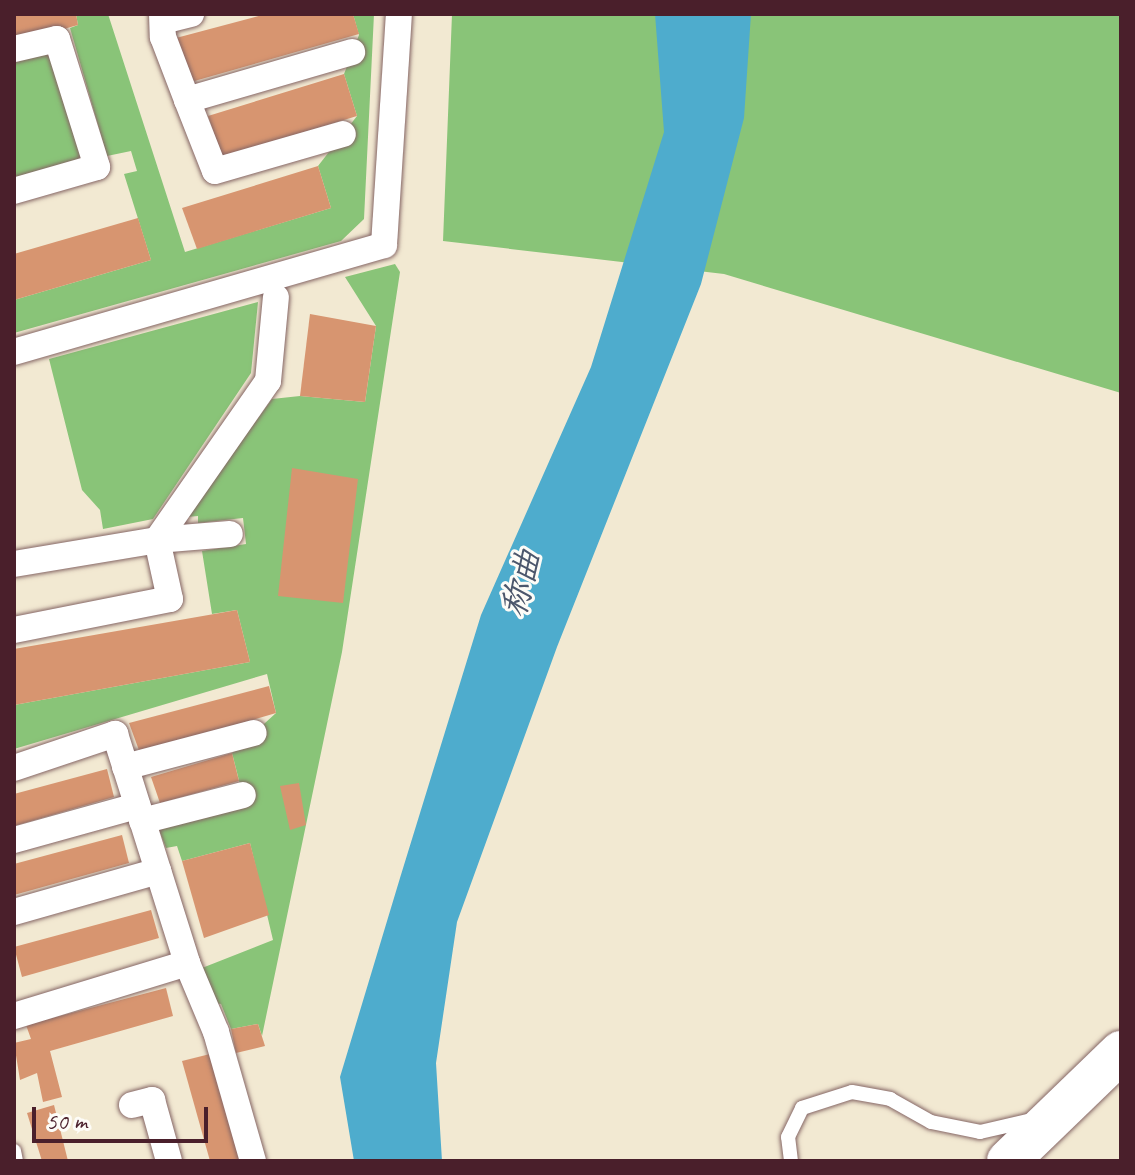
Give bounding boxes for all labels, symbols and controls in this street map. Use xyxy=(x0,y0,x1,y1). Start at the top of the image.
water label: 称曲 xyxy=(492,545,550,621)
scale bar xyxy=(36,1091,212,1141)
text: 50 m xyxy=(46,1106,87,1136)

